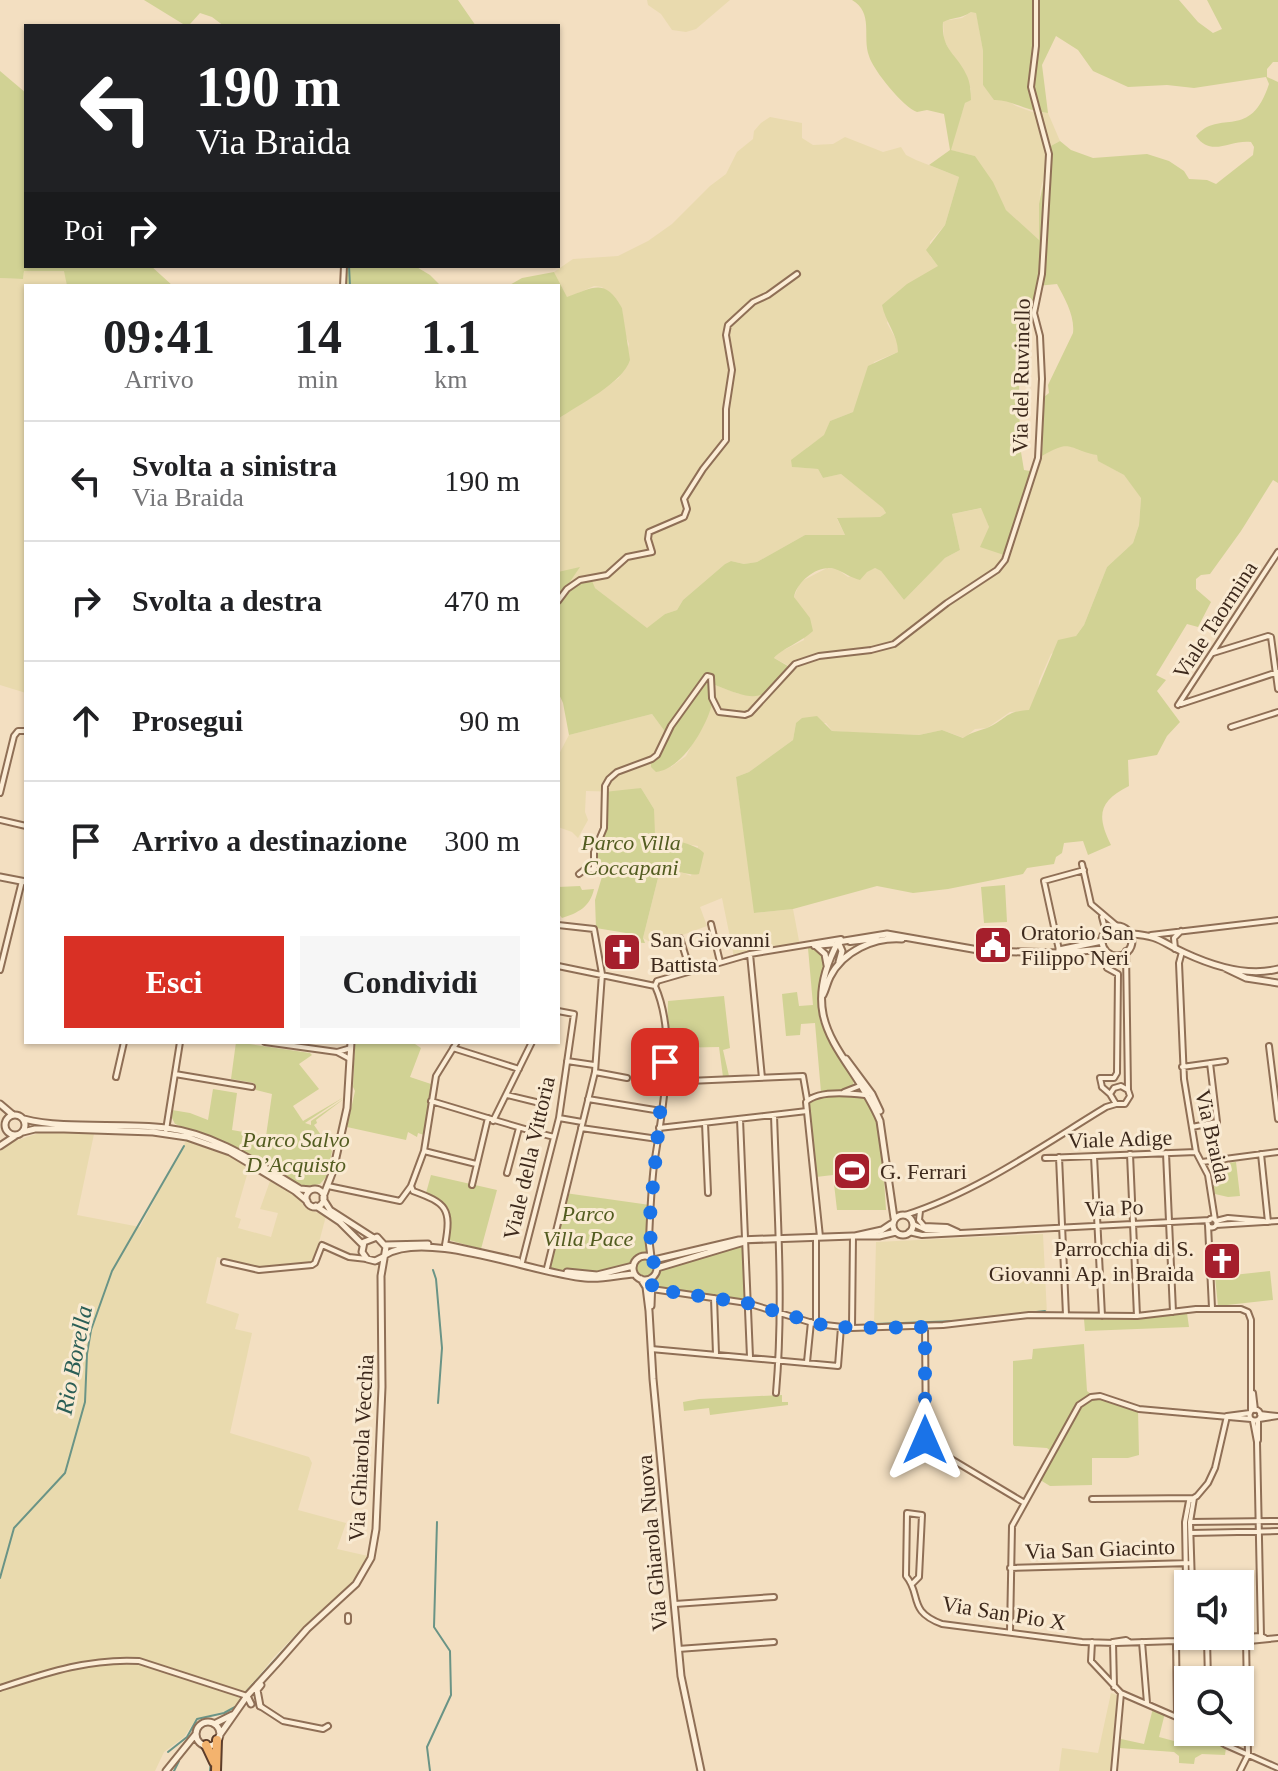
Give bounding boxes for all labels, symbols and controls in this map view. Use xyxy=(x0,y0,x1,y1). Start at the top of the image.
icon: left xyxy=(64,56,168,160)
text: 190 m xyxy=(196,56,341,118)
text: Via Braida xyxy=(196,122,351,162)
icon: right xyxy=(120,208,164,252)
text: Poi xyxy=(64,213,104,246)
street label: Via del Ruvinello xyxy=(1007,298,1035,454)
text: 09:41 xyxy=(103,310,215,363)
text: 14 xyxy=(294,310,342,363)
text: 1.1 xyxy=(421,310,481,363)
text: Arrivo xyxy=(124,365,194,394)
text: min xyxy=(298,365,338,394)
text: km xyxy=(434,365,468,394)
text: Svolta a sinistra xyxy=(132,449,337,482)
icon: left xyxy=(64,459,108,503)
text: 190 m xyxy=(444,464,520,497)
text: Via Braida xyxy=(132,483,244,512)
street label: Viale Taormina xyxy=(1168,556,1262,684)
icon: right xyxy=(64,579,108,623)
text: Svolta a destra xyxy=(132,584,322,617)
text: 470 m xyxy=(444,584,520,617)
icon: ahead xyxy=(64,699,108,743)
text: Prosegui xyxy=(132,704,243,737)
text: 90 m xyxy=(459,704,520,737)
icon: arrive xyxy=(64,819,108,863)
text: Arrivo a destinazione xyxy=(132,824,407,857)
text: 300 m xyxy=(444,824,520,857)
park label: Parco Villa Coccapani xyxy=(580,830,681,880)
place label: Oratorio San Filippo Neri xyxy=(1021,920,1134,970)
public building icon: Oratorio San Filippo Neri xyxy=(972,924,1014,966)
place label: San Giovanni Battista xyxy=(650,927,770,977)
church icon: San Giovanni Battista xyxy=(601,931,643,973)
button: Esci xyxy=(64,936,284,1028)
button: Condividi xyxy=(300,936,520,1028)
pin xyxy=(631,1028,699,1096)
icon: arrive xyxy=(643,1040,687,1084)
street label: Viale della Vittoria xyxy=(498,1074,560,1242)
street label: Via Braida xyxy=(1190,1087,1236,1185)
street label: Viale Adige xyxy=(1067,1125,1173,1153)
park label: Parco Salvo D’Acquisto xyxy=(241,1127,350,1177)
sports icon: G. Ferrari xyxy=(831,1150,873,1192)
place label: G. Ferrari xyxy=(880,1159,967,1184)
street label: Via Po xyxy=(1084,1194,1144,1222)
park label: Parco Villa Pace xyxy=(543,1201,634,1251)
place label: Parrocchia di S. Giovanni Ap. in Braida xyxy=(989,1236,1194,1286)
church icon: Parrocchia di S. Giovanni Ap. in Braida xyxy=(1201,1240,1243,1282)
water label: Rio Borella xyxy=(51,1303,97,1418)
street label: Via Ghiarola Vecchia xyxy=(344,1353,378,1542)
position arrow xyxy=(883,1398,967,1482)
street label: Via Ghiarola Nuova xyxy=(632,1453,672,1632)
street label: Via San Giacinto xyxy=(1025,1534,1175,1564)
map controls xyxy=(1174,1570,1254,1746)
button: sound xyxy=(1174,1570,1254,1650)
street label: Via San Pio X xyxy=(940,1591,1068,1635)
button: search xyxy=(1174,1666,1254,1746)

